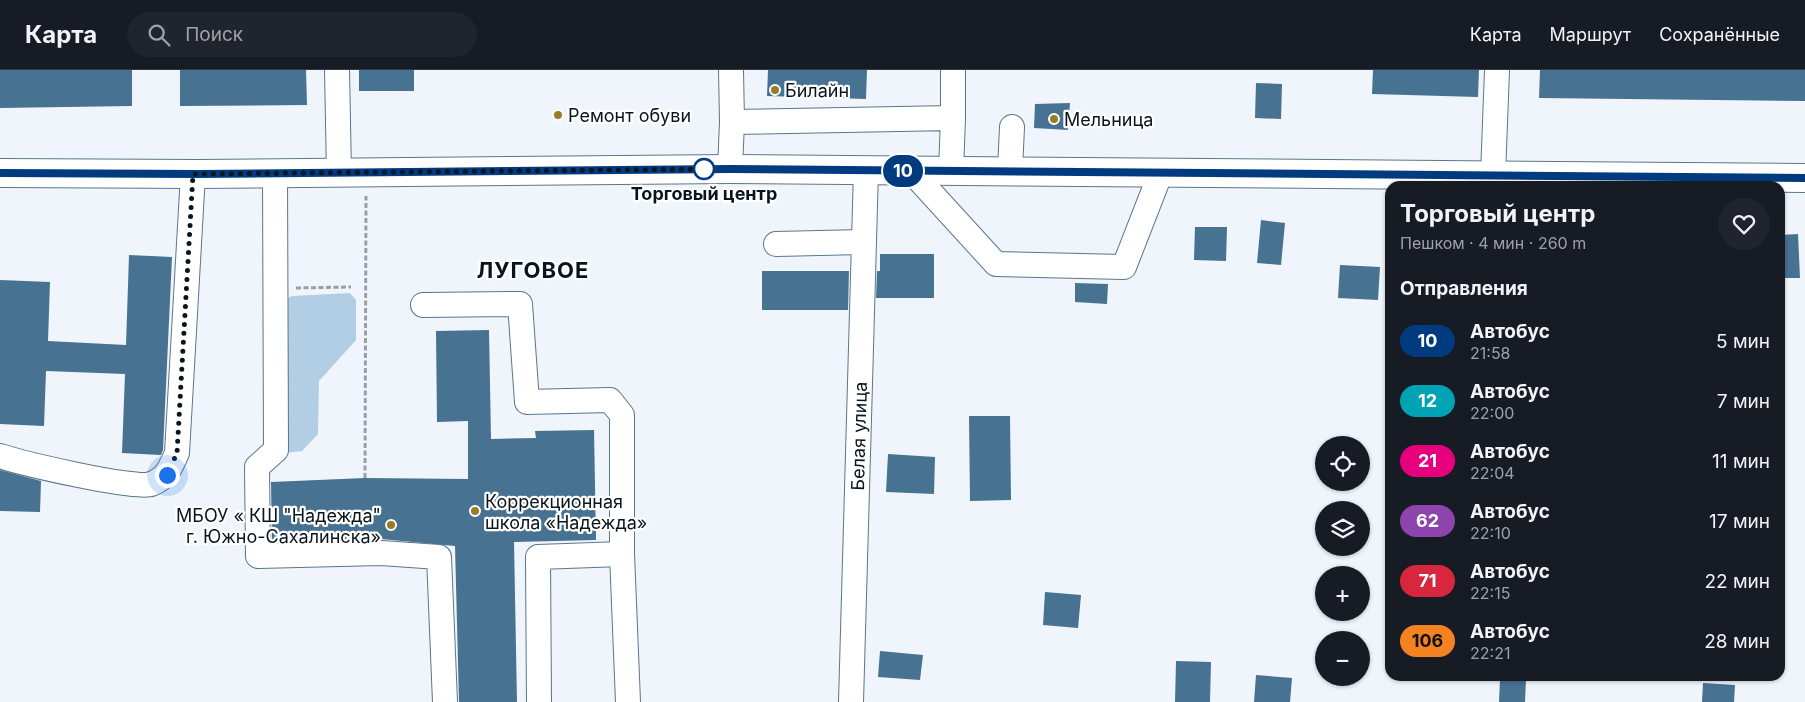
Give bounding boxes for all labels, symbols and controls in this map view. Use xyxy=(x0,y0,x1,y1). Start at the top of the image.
search box xyxy=(127,12,477,57)
text: Карта xyxy=(25,20,97,49)
icon: search xyxy=(145,21,173,49)
text: Поиск xyxy=(185,23,243,46)
text: Карта xyxy=(1470,24,1522,45)
text: Маршрут xyxy=(1550,24,1631,45)
text: Сохранённые xyxy=(1659,24,1780,45)
place label: Билайн xyxy=(785,80,849,101)
marker: Билайн xyxy=(769,84,781,96)
place label: Ремонт обуви xyxy=(568,105,691,126)
marker: Ремонт обуви xyxy=(552,109,564,121)
place label: Мельница xyxy=(1064,109,1153,130)
marker: Мельница xyxy=(1048,113,1060,125)
line badge: 10 xyxy=(880,155,926,187)
marker: Торговый центр xyxy=(693,158,715,180)
text: 10 xyxy=(893,160,913,181)
place label: Торговый центр xyxy=(631,183,777,204)
button: heart xyxy=(1718,198,1770,250)
text: Торговый центр xyxy=(1400,199,1595,228)
text: Пешком · 4 мин · 260 m xyxy=(1400,233,1586,253)
district label: ЛУГОВОЕ xyxy=(477,257,589,283)
text: Отправления xyxy=(1400,277,1528,300)
text: Автобус xyxy=(1470,320,1550,343)
text: 10 xyxy=(1418,330,1437,351)
text: 5 мин xyxy=(1716,330,1770,353)
text: 21:58 xyxy=(1470,343,1511,363)
text: Автобус xyxy=(1470,380,1550,403)
street label: Белая улица xyxy=(846,381,871,491)
text: 12 xyxy=(1418,390,1437,411)
text: 7 мин xyxy=(1717,390,1770,413)
text: 22:00 xyxy=(1470,403,1514,423)
map controls xyxy=(1315,436,1370,686)
button: locate xyxy=(1315,436,1370,491)
text: Автобус xyxy=(1470,440,1550,463)
text: 21 xyxy=(1418,450,1437,471)
text: 11 мин xyxy=(1712,450,1770,473)
your location xyxy=(155,463,180,488)
text: 22:04 xyxy=(1470,463,1515,483)
place label: Коррекционная школа «Надежда» xyxy=(485,491,647,533)
text: Автобус xyxy=(1470,500,1550,523)
button: layers xyxy=(1315,501,1370,556)
place label: МБОУ « КШ "Надежда" г. Южно-Сахалинска» xyxy=(176,505,381,547)
marker: Коррекционная школа «Надежда» xyxy=(469,505,481,517)
text: 62 xyxy=(1416,510,1439,531)
text: 17 мин xyxy=(1709,510,1770,533)
marker: МБОУ « КШ "Надежда" г. Южно-Сахалинска» xyxy=(385,519,397,531)
text: 22:10 xyxy=(1470,523,1511,543)
text: Автобус xyxy=(1470,560,1550,583)
button: + xyxy=(1315,566,1370,621)
text: 71 xyxy=(1418,570,1437,591)
text: 22 мин xyxy=(1704,570,1770,593)
text: 22:15 xyxy=(1470,583,1510,603)
text: Автобус xyxy=(1470,620,1550,643)
text: 106 xyxy=(1412,630,1443,651)
text: 28 мин xyxy=(1704,630,1770,653)
button: − xyxy=(1315,631,1370,686)
text: 22:21 xyxy=(1470,643,1510,663)

